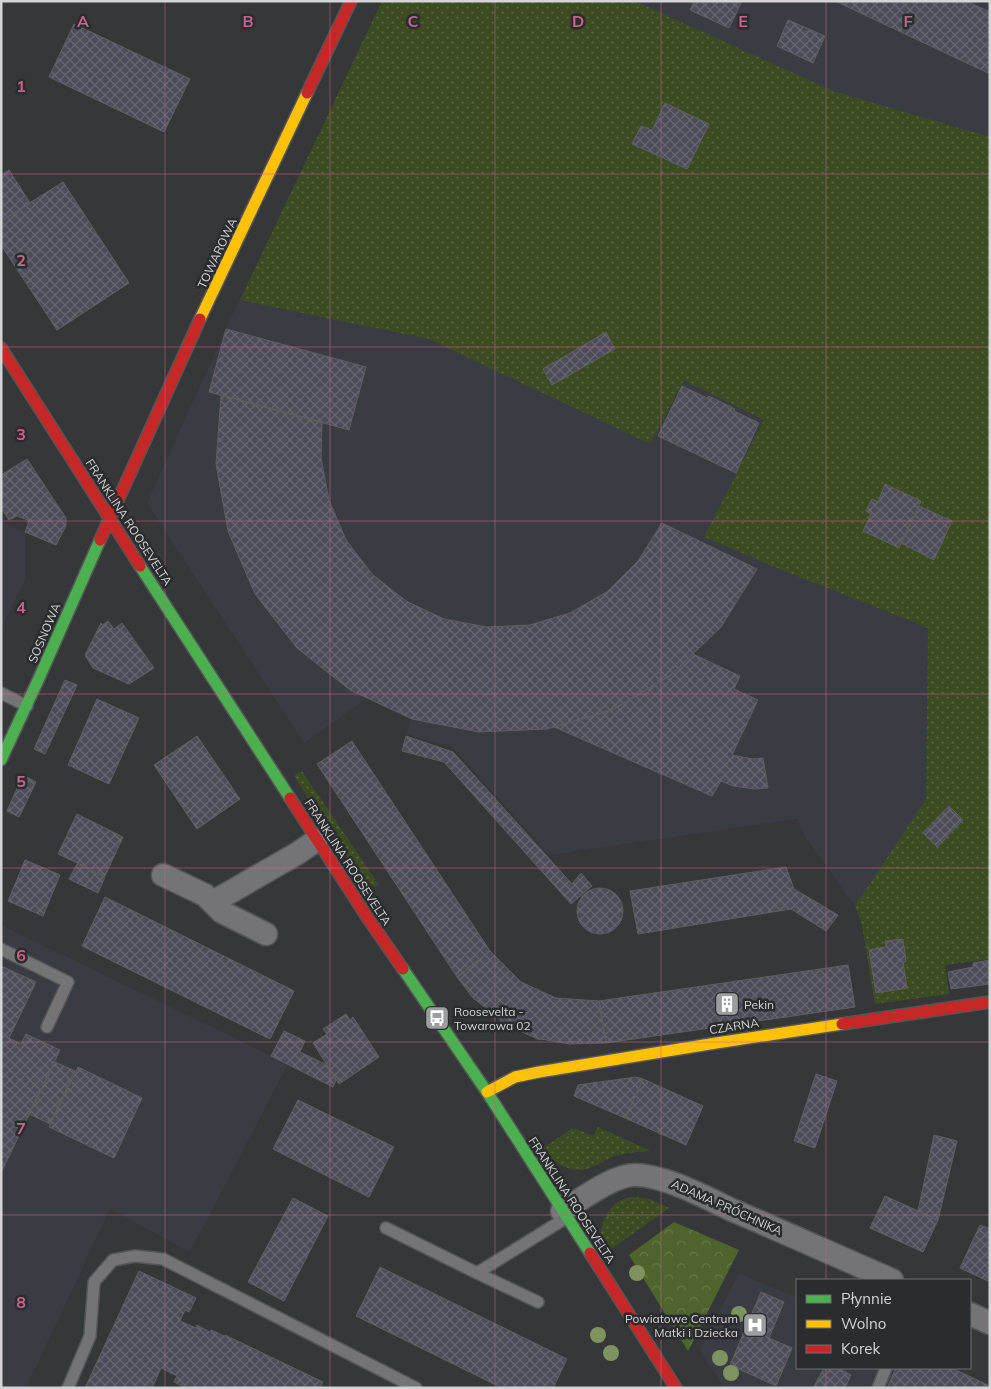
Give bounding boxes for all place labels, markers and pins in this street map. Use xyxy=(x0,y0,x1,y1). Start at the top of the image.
building icon: Pekin xyxy=(714,991,740,1017)
place label: Pekin xyxy=(744,997,774,1012)
place label: Roosevelta - Towarowa 02 xyxy=(454,1004,531,1033)
bus stop icon: Roosevelta - Towarowa 02 xyxy=(424,1005,450,1031)
place label: Powiatowe Centrum Matki i Dziecka xyxy=(625,1311,738,1340)
hospital icon: Powiatowe Centrum Matki i Dziecka xyxy=(742,1312,768,1338)

